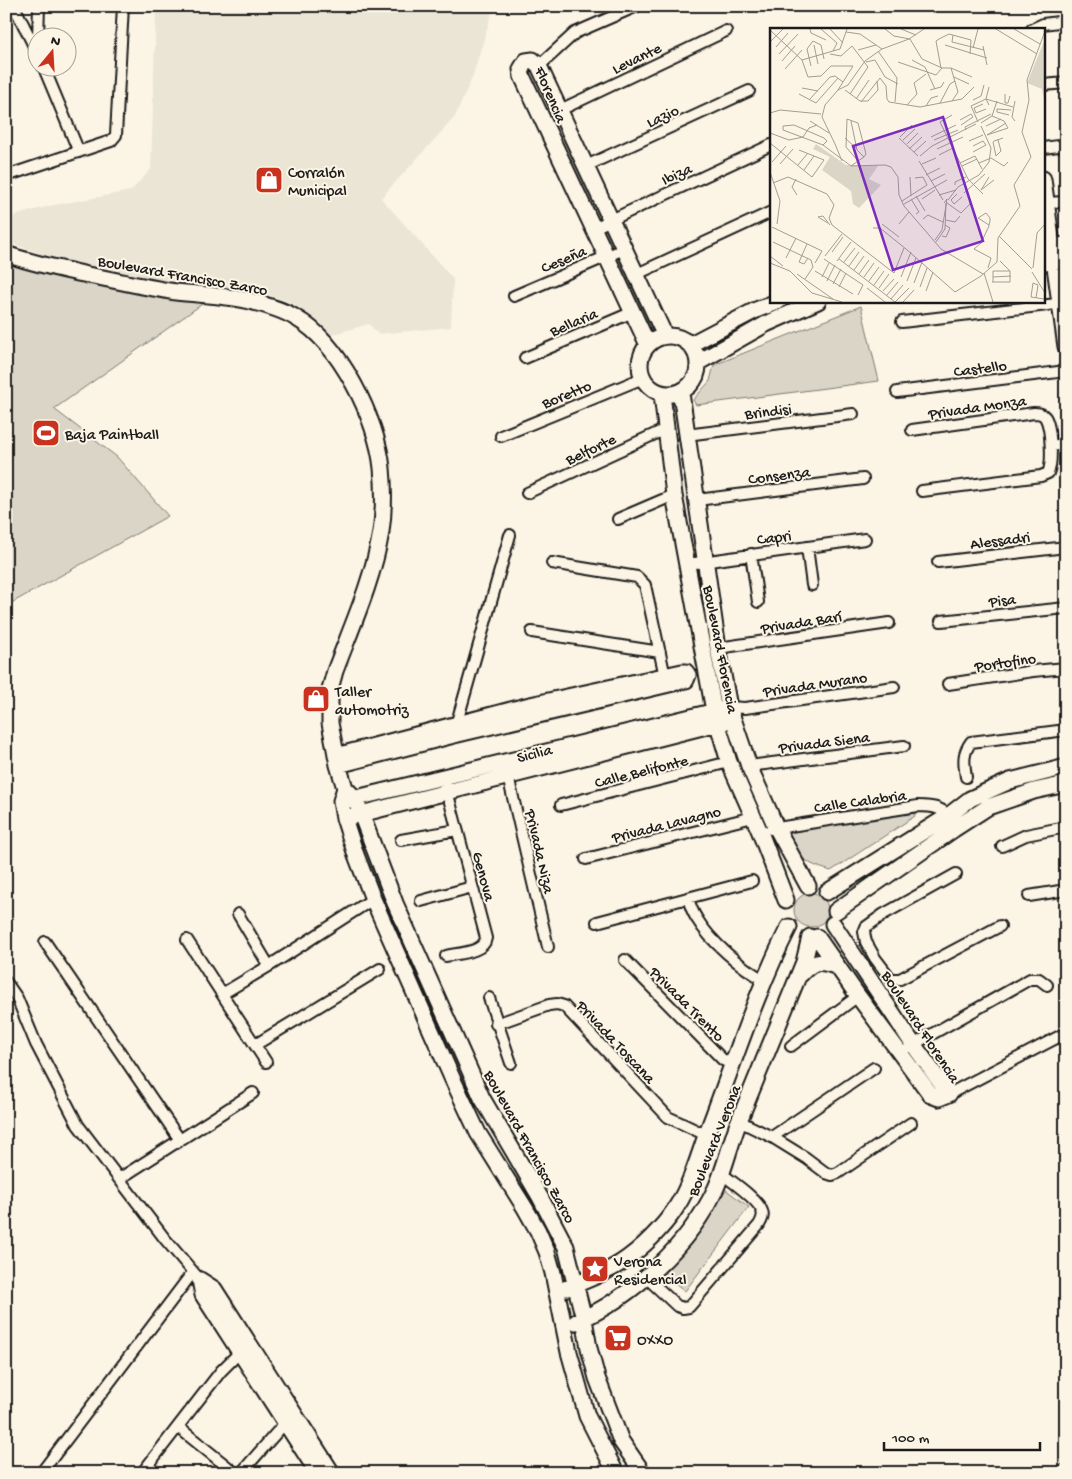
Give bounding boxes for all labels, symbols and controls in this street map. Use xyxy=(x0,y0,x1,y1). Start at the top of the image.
north arrow xyxy=(28,28,78,78)
inset map xyxy=(770,28,1044,302)
text: N xyxy=(48,33,62,52)
street label: Levante xyxy=(610,40,666,80)
street label: Florencia xyxy=(528,63,570,127)
street label: Lazio xyxy=(644,102,683,134)
street label: Ibiza xyxy=(659,160,697,191)
shop icon: Corralón Municipal xyxy=(254,165,284,195)
place label: Corralón Municipal xyxy=(288,165,347,202)
street label: Ceseña xyxy=(539,243,591,279)
street label: Boulevard Francisco Zarco xyxy=(95,253,269,302)
street label: Bellaria xyxy=(547,305,602,343)
street label: Castello xyxy=(953,358,1008,383)
street label: Boretto xyxy=(539,378,595,415)
street label: Privada Monza xyxy=(926,393,1029,426)
street label: Brindisi xyxy=(743,401,793,426)
sports icon: Baja Paintball xyxy=(31,418,61,448)
place label: Baja Paintball xyxy=(64,427,159,446)
street label: Belforte xyxy=(562,431,620,472)
street label: Consenza xyxy=(747,464,813,491)
street label: Capri xyxy=(756,528,793,551)
street label: Alessadri xyxy=(969,529,1032,556)
street label: Boulevard Florencia xyxy=(697,583,740,716)
street label: Pisa xyxy=(987,592,1018,613)
street label: Privada Barí xyxy=(759,609,844,640)
street label: Portofino xyxy=(973,651,1037,678)
street label: Privada Murano xyxy=(761,670,869,703)
shop icon: Taller automotriz xyxy=(301,684,331,714)
place label: Taller automotriz xyxy=(334,684,410,721)
street label: Privada Siena xyxy=(777,729,872,760)
street label: Sicilia xyxy=(515,742,556,769)
street label: Calle Belifonte xyxy=(593,752,691,794)
street label: Calle Calabria xyxy=(813,787,909,819)
street label: Privada Lavagno xyxy=(609,804,723,849)
street label: Privada Niza xyxy=(518,807,557,897)
street label: Genova xyxy=(466,850,498,905)
street label: Privada Trento xyxy=(643,963,727,1047)
street label: Boulevard Florencia xyxy=(875,967,963,1088)
street label: Privada Toscana xyxy=(570,997,659,1090)
street label: Boulevard Francisco Zarco xyxy=(477,1067,578,1227)
street label: Boulevard Verona xyxy=(685,1082,748,1201)
place icon: Verona Residencial xyxy=(580,1254,610,1284)
place label: Verona Residencial xyxy=(613,1254,687,1291)
supermarket icon: OXXO xyxy=(603,1323,633,1353)
place label: OXXO xyxy=(637,1332,674,1351)
scale bar xyxy=(884,1419,1041,1451)
text: 100 m xyxy=(891,1430,930,1448)

